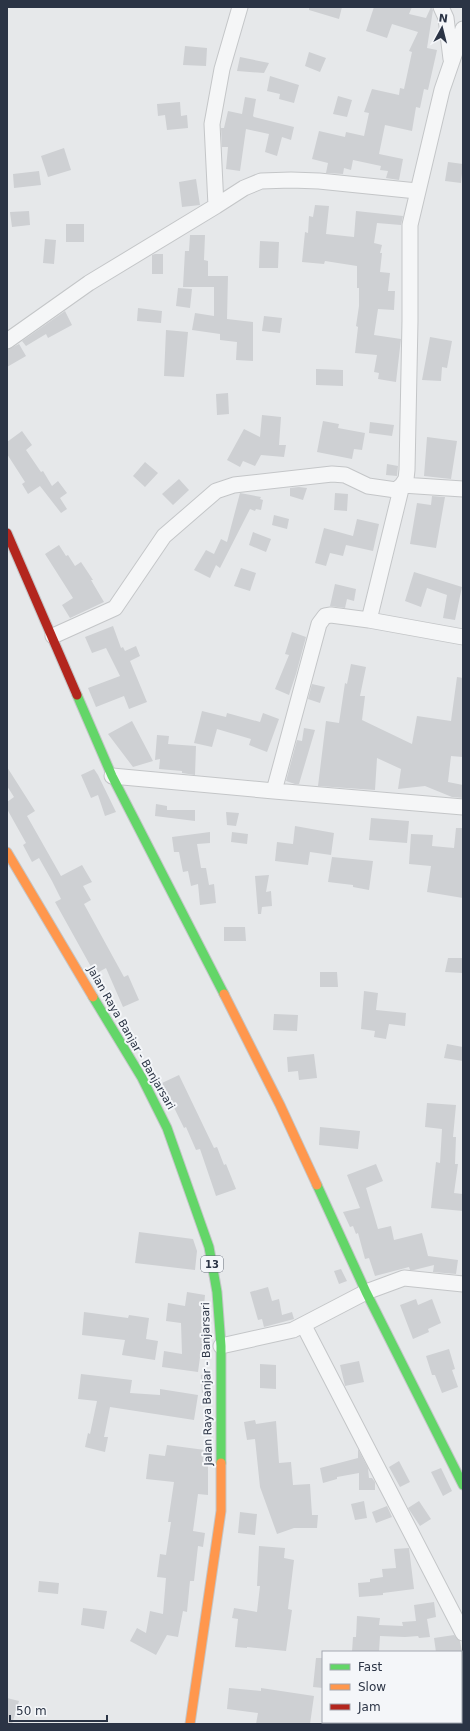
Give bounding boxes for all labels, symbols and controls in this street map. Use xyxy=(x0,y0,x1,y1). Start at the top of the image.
north arrow xyxy=(422,8,462,48)
text: N xyxy=(438,12,449,26)
street label: Jalan Raya Banjar - Banjarsari xyxy=(84,963,177,1112)
road number: 13 xyxy=(201,1256,223,1272)
street label: Jalan Raya Banjar - Banjarsari xyxy=(199,1302,215,1467)
legend xyxy=(322,1651,462,1723)
text: Fast xyxy=(358,1660,382,1674)
text: Slow xyxy=(358,1680,386,1694)
scale bar xyxy=(10,1697,107,1723)
text: Jam xyxy=(357,1700,381,1714)
text: 50 m xyxy=(16,1704,47,1718)

